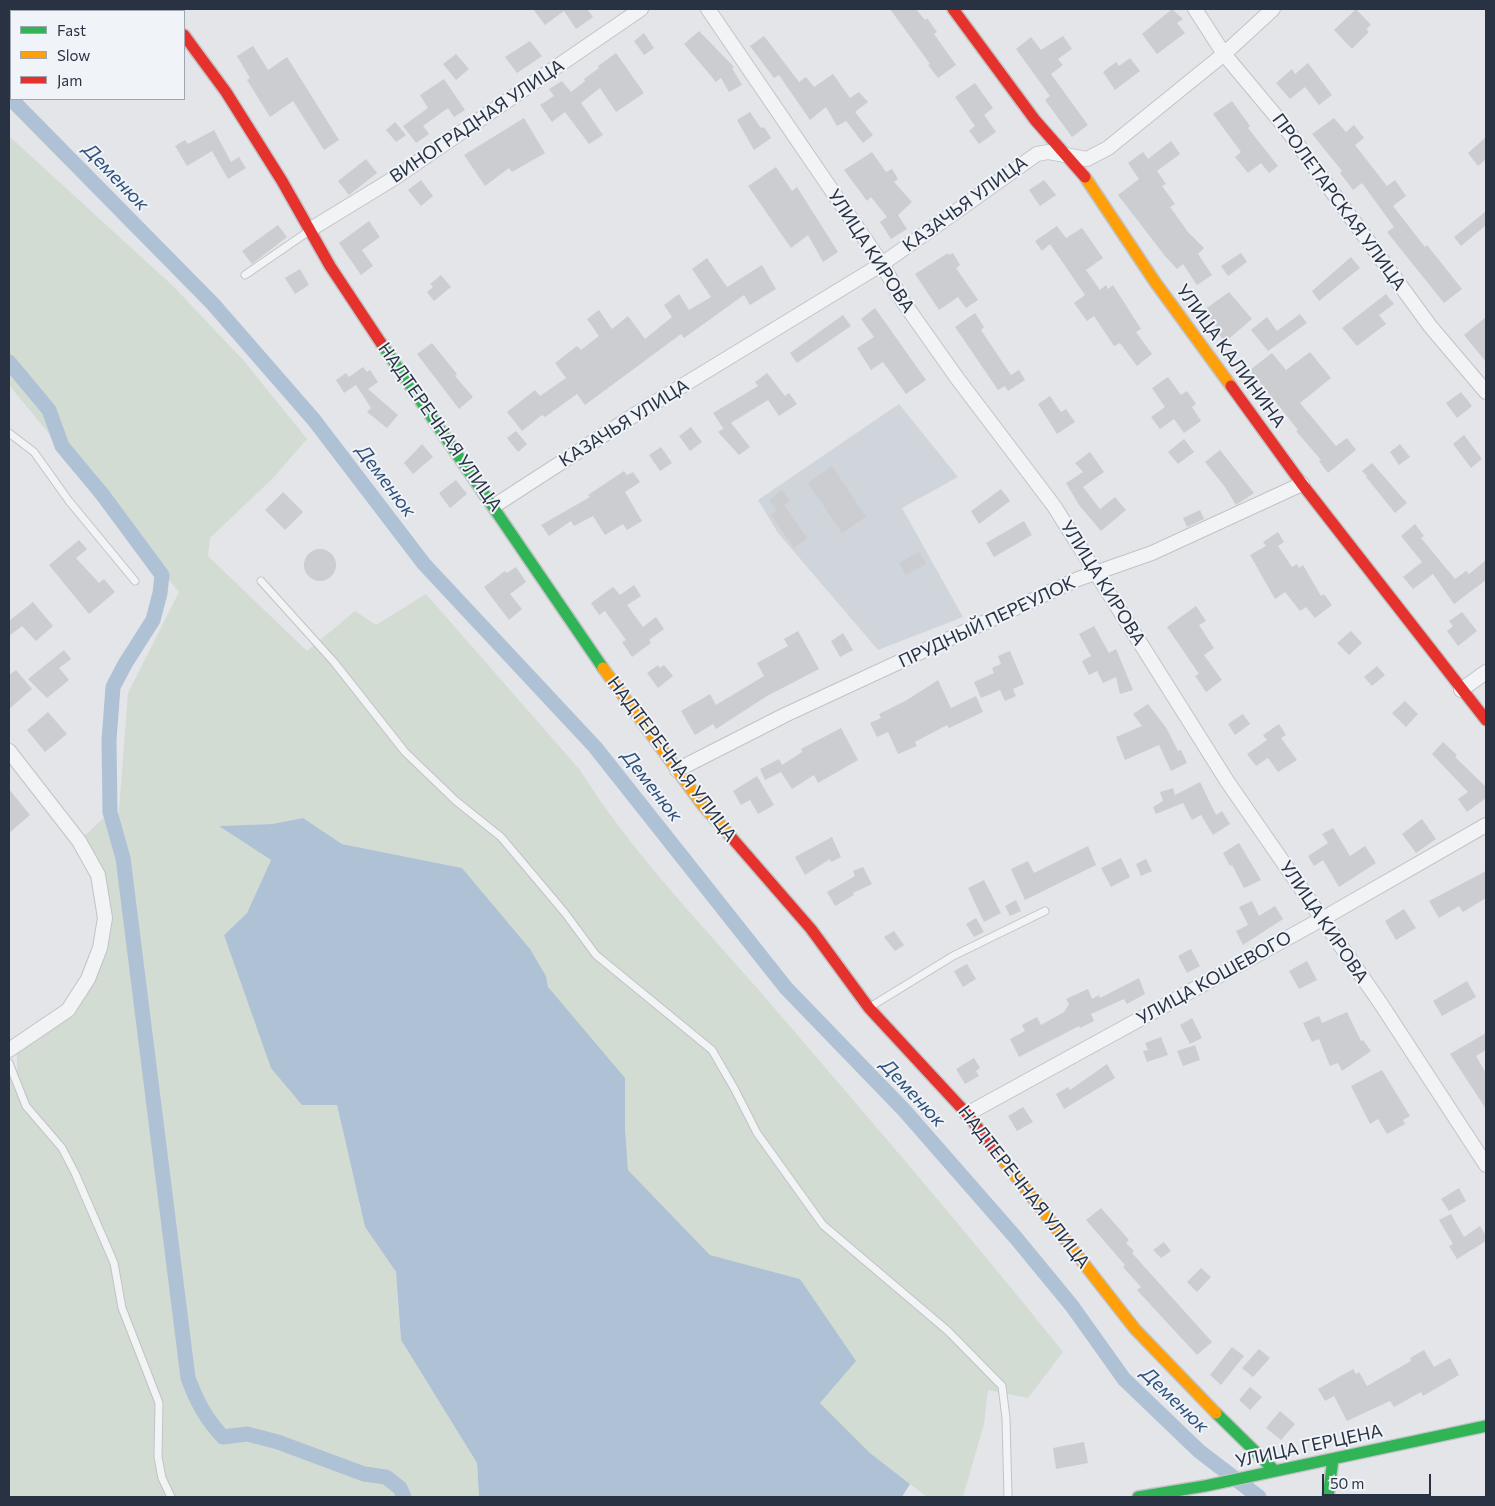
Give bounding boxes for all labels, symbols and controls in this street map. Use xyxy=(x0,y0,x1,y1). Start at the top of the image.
legend xyxy=(10,10,185,100)
text: Fast xyxy=(57,21,86,39)
text: Slow xyxy=(57,46,90,64)
street label: ВИНОГРАДНАЯ УЛИЦА xyxy=(386,55,568,187)
text: Jam xyxy=(57,71,82,89)
street label: ПРОЛЕТАРСКАЯ УЛИЦА xyxy=(1268,109,1410,295)
water label: Деменюк xyxy=(78,139,154,215)
street label: КАЗАЧЬЯ УЛИЦА xyxy=(898,152,1032,256)
street label: УЛИЦА КИРОВА xyxy=(823,185,919,317)
street label: УЛИЦА КАЛИНИНА xyxy=(1172,280,1290,432)
street label: НАДТЕРЕЧНАЯ УЛИЦА xyxy=(373,338,507,516)
street label: КАЗАЧЬЯ УЛИЦА xyxy=(555,374,693,472)
water label: Деменюк xyxy=(351,440,421,522)
street label: УЛИЦА КИРОВА xyxy=(1056,517,1150,649)
street label: ПРУДНЫЙ ПЕРЕУЛОК xyxy=(895,572,1079,672)
street label: НАДТЕРЕЧНАЯ УЛИЦА xyxy=(603,672,741,846)
water label: Деменюк xyxy=(617,745,687,827)
street label: УЛИЦА КИРОВА xyxy=(1275,857,1373,987)
street label: УЛИЦА КОШЕВОГО xyxy=(1133,926,1295,1030)
water label: Деменюк xyxy=(876,1054,950,1132)
street label: НАДТЕРЕЧНАЯ УЛИЦА xyxy=(954,1101,1094,1273)
water label: Деменюк xyxy=(1137,1362,1213,1438)
street label: УЛИЦА ГЕРЦЕНА xyxy=(1234,1420,1384,1472)
scale bar xyxy=(1325,1464,1434,1496)
text: 50 m xyxy=(1330,1474,1364,1492)

